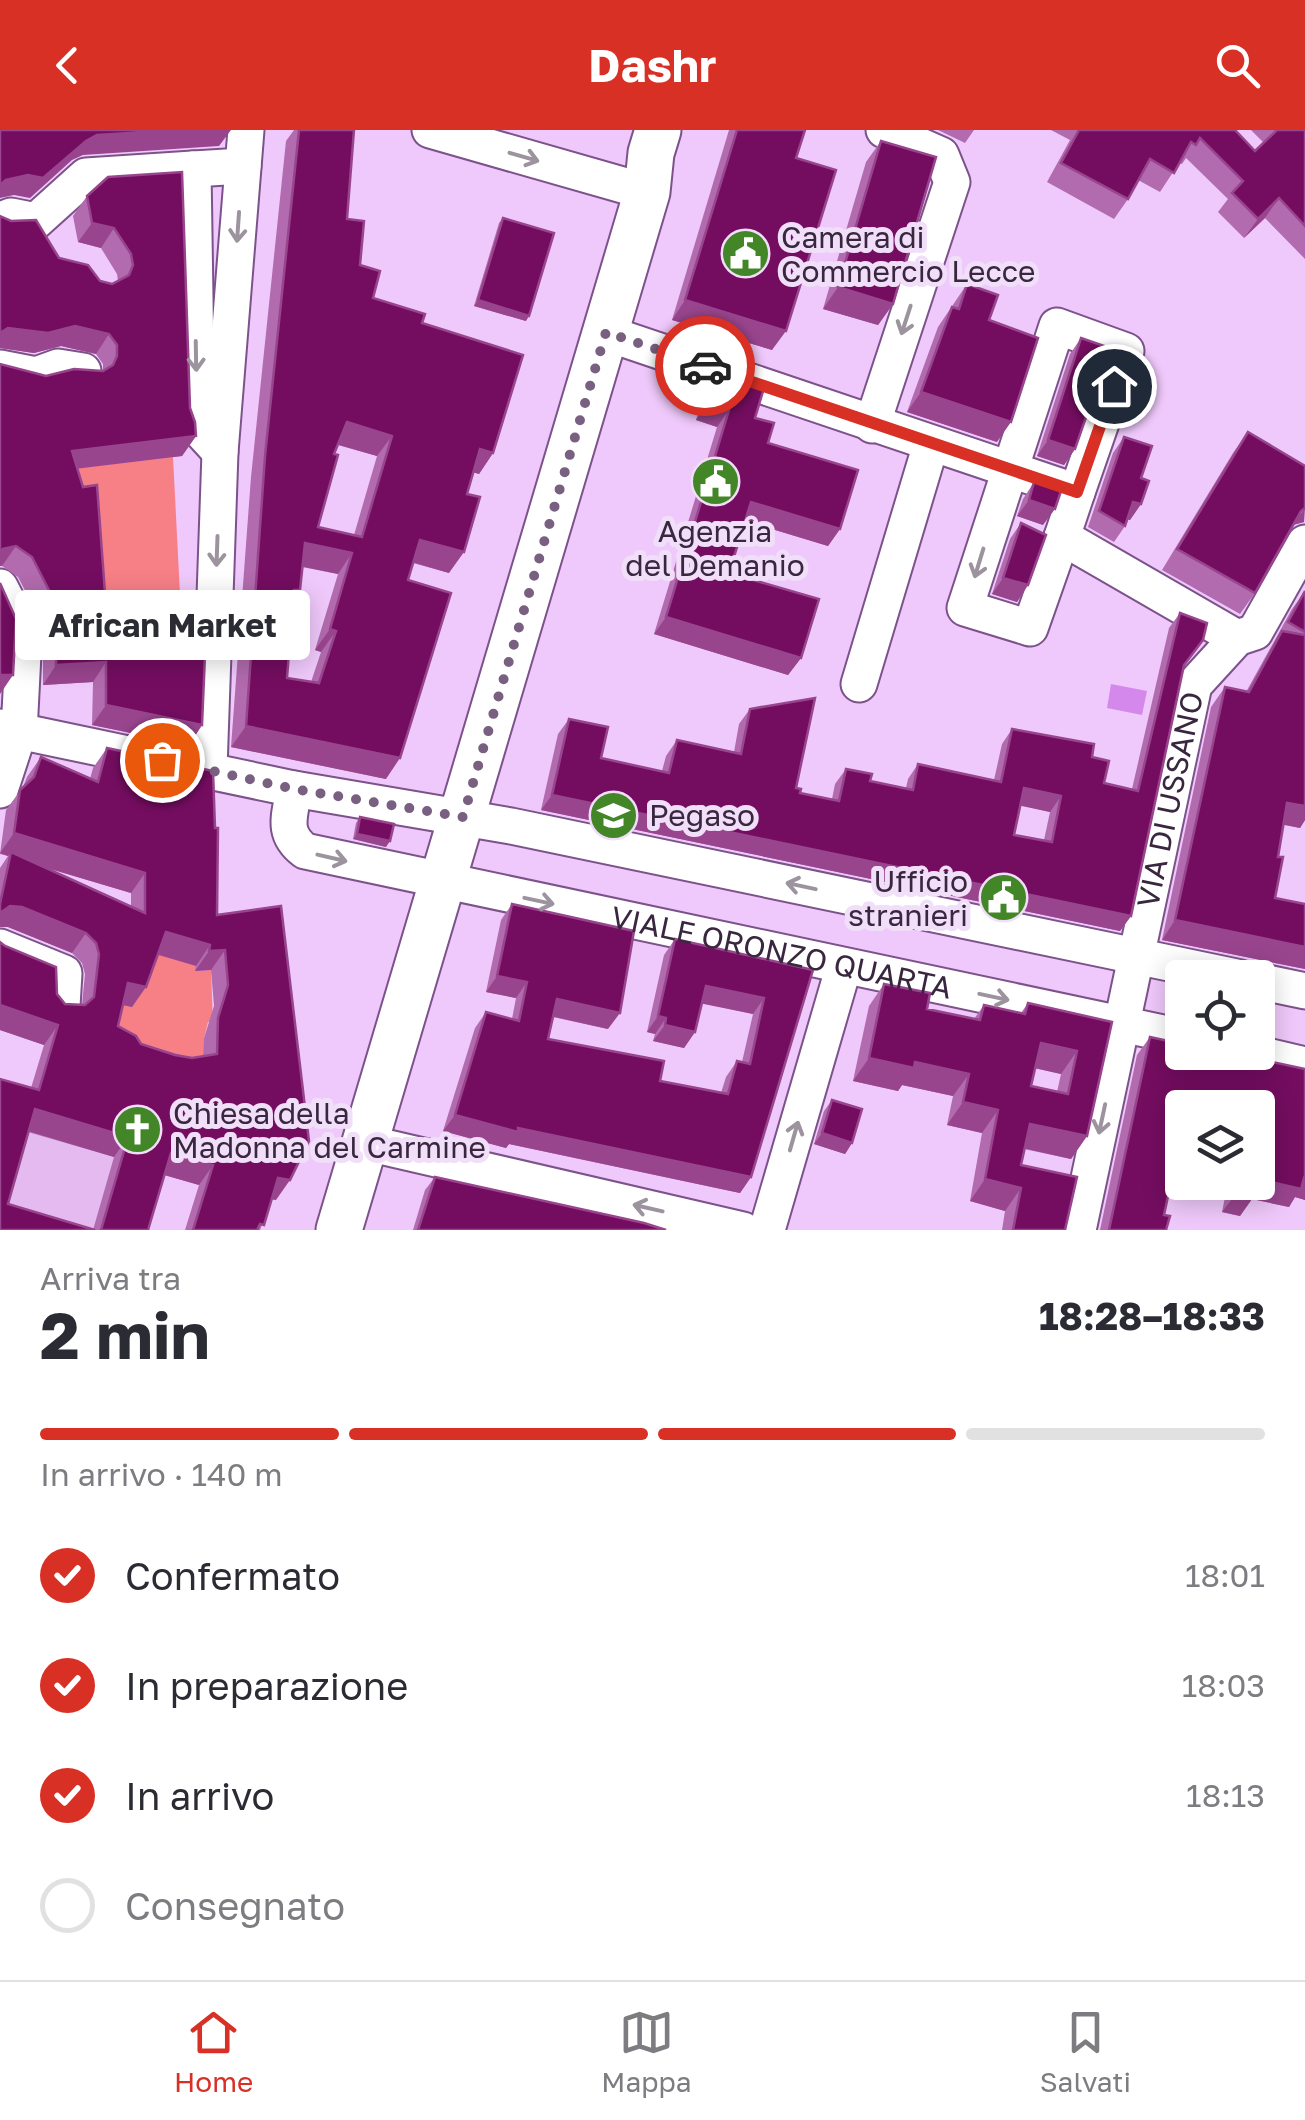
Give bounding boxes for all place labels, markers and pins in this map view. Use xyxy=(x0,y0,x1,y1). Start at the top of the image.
place label: Camera di Commercio Lecce xyxy=(781,219,1036,289)
public building icon: Camera di Commercio Lecce xyxy=(720,228,772,280)
pin xyxy=(1072,344,1157,429)
public building icon: Agenzia del Demanio xyxy=(689,456,741,508)
place label: Agenzia del Demanio xyxy=(625,513,805,583)
callout: African Market xyxy=(14,590,310,660)
pin xyxy=(120,718,205,803)
school or university icon: Pegaso xyxy=(588,789,640,841)
place label: Pegaso xyxy=(649,797,755,833)
place label: Ufficio stranieri xyxy=(848,863,968,933)
public building icon: Ufficio stranieri xyxy=(977,872,1029,924)
place label: Chiesa della Madonna del Carmine xyxy=(173,1095,486,1165)
church icon: Chiesa della Madonna del Carmine xyxy=(112,1104,164,1156)

